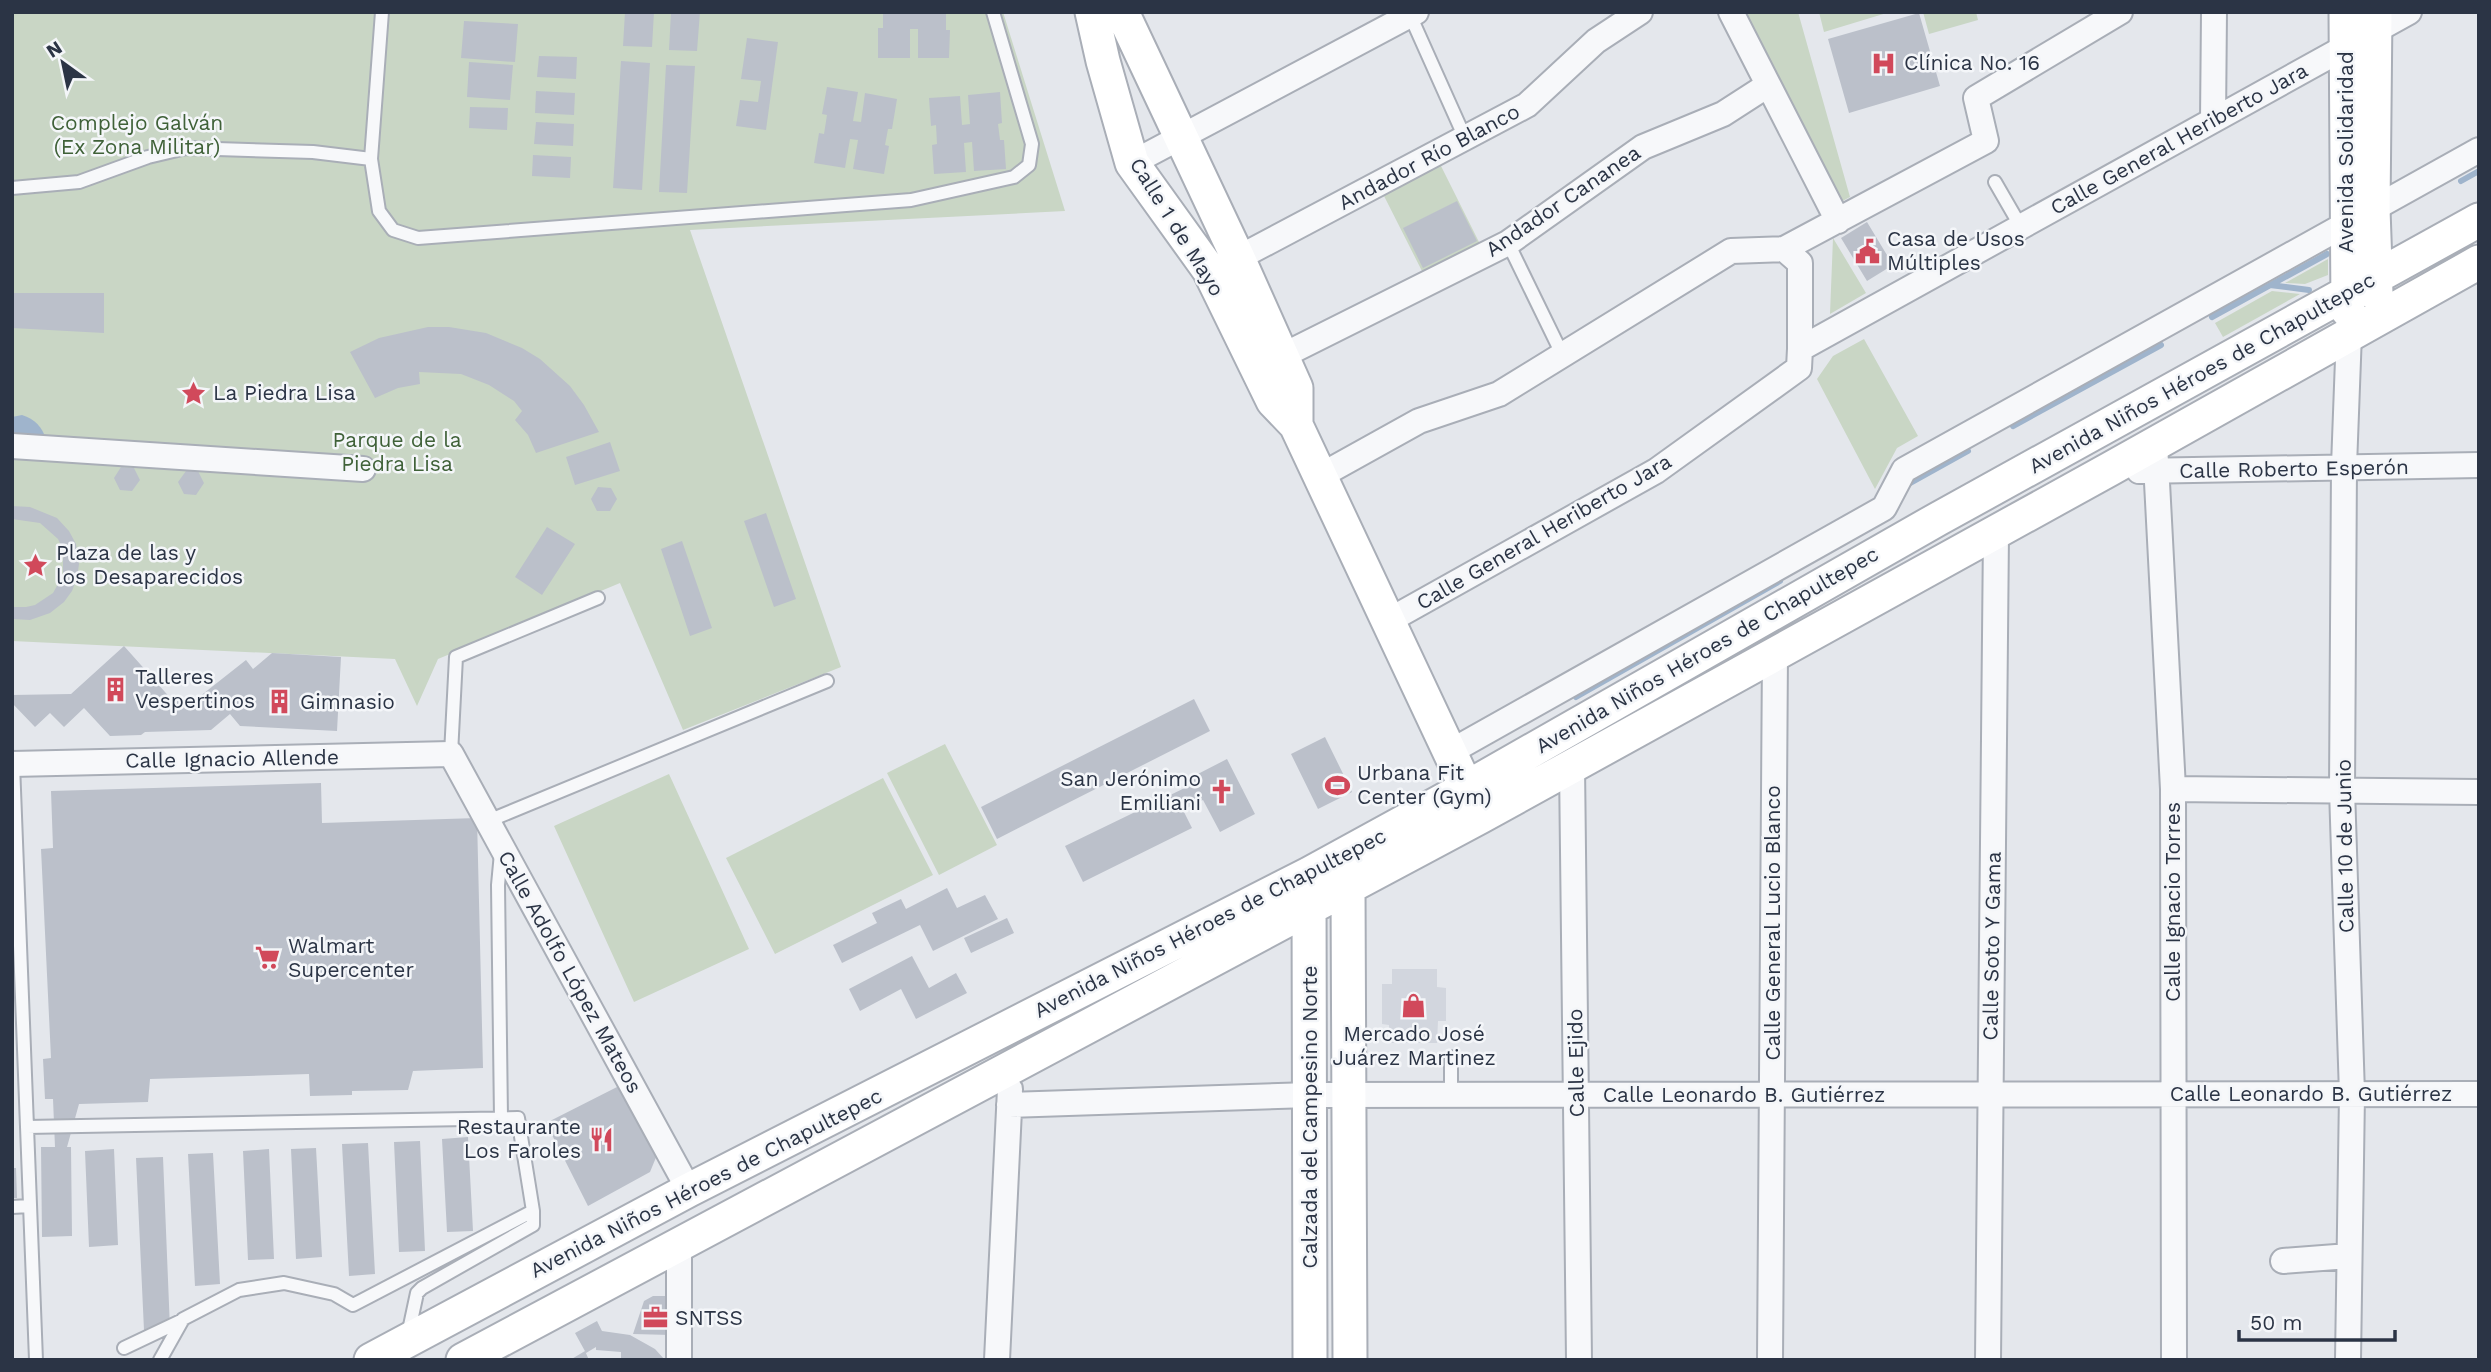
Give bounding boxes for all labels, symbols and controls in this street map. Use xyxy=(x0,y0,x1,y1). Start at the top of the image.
north arrow xyxy=(28,28,98,98)
text: N xyxy=(42,36,66,63)
hospital icon: Clínica No. 16 xyxy=(1870,49,1898,77)
place label: Clínica No. 16 xyxy=(1904,50,2040,75)
street label: Avenida Solidaridad xyxy=(2333,51,2358,253)
street label: Calle General Heriberto Jara xyxy=(2046,57,2312,220)
street label: Andador Río Blanco xyxy=(1334,98,1524,215)
park label: Complejo Galván (Ex Zona Militar) xyxy=(51,110,223,159)
street label: Andador Cananea xyxy=(1481,140,1645,262)
street label: Calle 1 de Mayo xyxy=(1125,153,1230,300)
place label: Casa de Usos Múltiples xyxy=(1887,226,2025,275)
public building icon: Casa de Usos Múltiples xyxy=(1853,237,1881,265)
street label: Avenida Niños Héroes de Chapultepec xyxy=(2024,267,2379,478)
place icon: La Piedra Lisa xyxy=(179,379,207,407)
place label: La Piedra Lisa xyxy=(213,380,356,405)
park label: Parque de la Piedra Lisa xyxy=(332,427,462,476)
street label: Calle General Heriberto Jara xyxy=(1412,448,1676,615)
street label: Calle Roberto Esperón xyxy=(2179,454,2409,483)
place label: Plaza de las y los Desaparecidos xyxy=(56,540,243,589)
street label: Avenida Niños Héroes de Chapultepec xyxy=(1531,541,1883,758)
place icon: Plaza de las y los Desaparecidos xyxy=(22,551,50,579)
place label: Talleres Vespertinos xyxy=(135,664,255,713)
building icon: Talleres Vespertinos xyxy=(101,675,129,703)
building icon: Gimnasio xyxy=(266,688,294,716)
place label: Gimnasio xyxy=(300,689,395,714)
street label: Calle Ignacio Allende xyxy=(125,744,339,773)
street label: Calle 10 de Junio xyxy=(2330,759,2359,933)
place label: Urbana Fit Center (Gym) xyxy=(1357,760,1492,809)
place label: San Jerónimo Emiliani xyxy=(1060,766,1201,815)
sports icon: Urbana Fit Center (Gym) xyxy=(1323,771,1351,799)
church icon: San Jerónimo Emiliani xyxy=(1207,777,1235,805)
street label: Calle General Lucio Blanco xyxy=(1760,785,1785,1061)
street label: Calle Ignacio Torres xyxy=(2160,802,2185,1002)
street label: Avenida Niños Héroes de Chapultepec xyxy=(1030,822,1390,1023)
street label: Calle Adolfo López Mateos xyxy=(493,846,648,1097)
street label: Calle Soto Y Gama xyxy=(1977,851,2006,1041)
place label: Walmart Supercenter xyxy=(288,933,414,982)
supermarket icon: Walmart Supercenter xyxy=(254,944,282,972)
street label: Calzada del Campesino Norte xyxy=(1297,965,1322,1269)
shop icon: Mercado José Juárez Martinez xyxy=(1400,991,1428,1019)
street label: Calle Ejido xyxy=(1562,1008,1589,1118)
place label: Mercado José Juárez Martinez xyxy=(1332,1021,1496,1070)
street label: Calle Leonardo B. Gutiérrez xyxy=(2170,1081,2452,1106)
street label: Avenida Niños Héroes de Chapultepec xyxy=(526,1082,886,1283)
street label: Calle Leonardo B. Gutiérrez xyxy=(1603,1082,1885,1107)
place label: Restaurante Los Faroles xyxy=(457,1114,581,1163)
restaurant icon: Restaurante Los Faroles xyxy=(587,1125,615,1153)
scale bar xyxy=(2239,1298,2395,1342)
office icon: SNTSS xyxy=(641,1304,669,1332)
place label: SNTSS xyxy=(675,1305,743,1330)
text: 50 m xyxy=(2250,1310,2302,1335)

